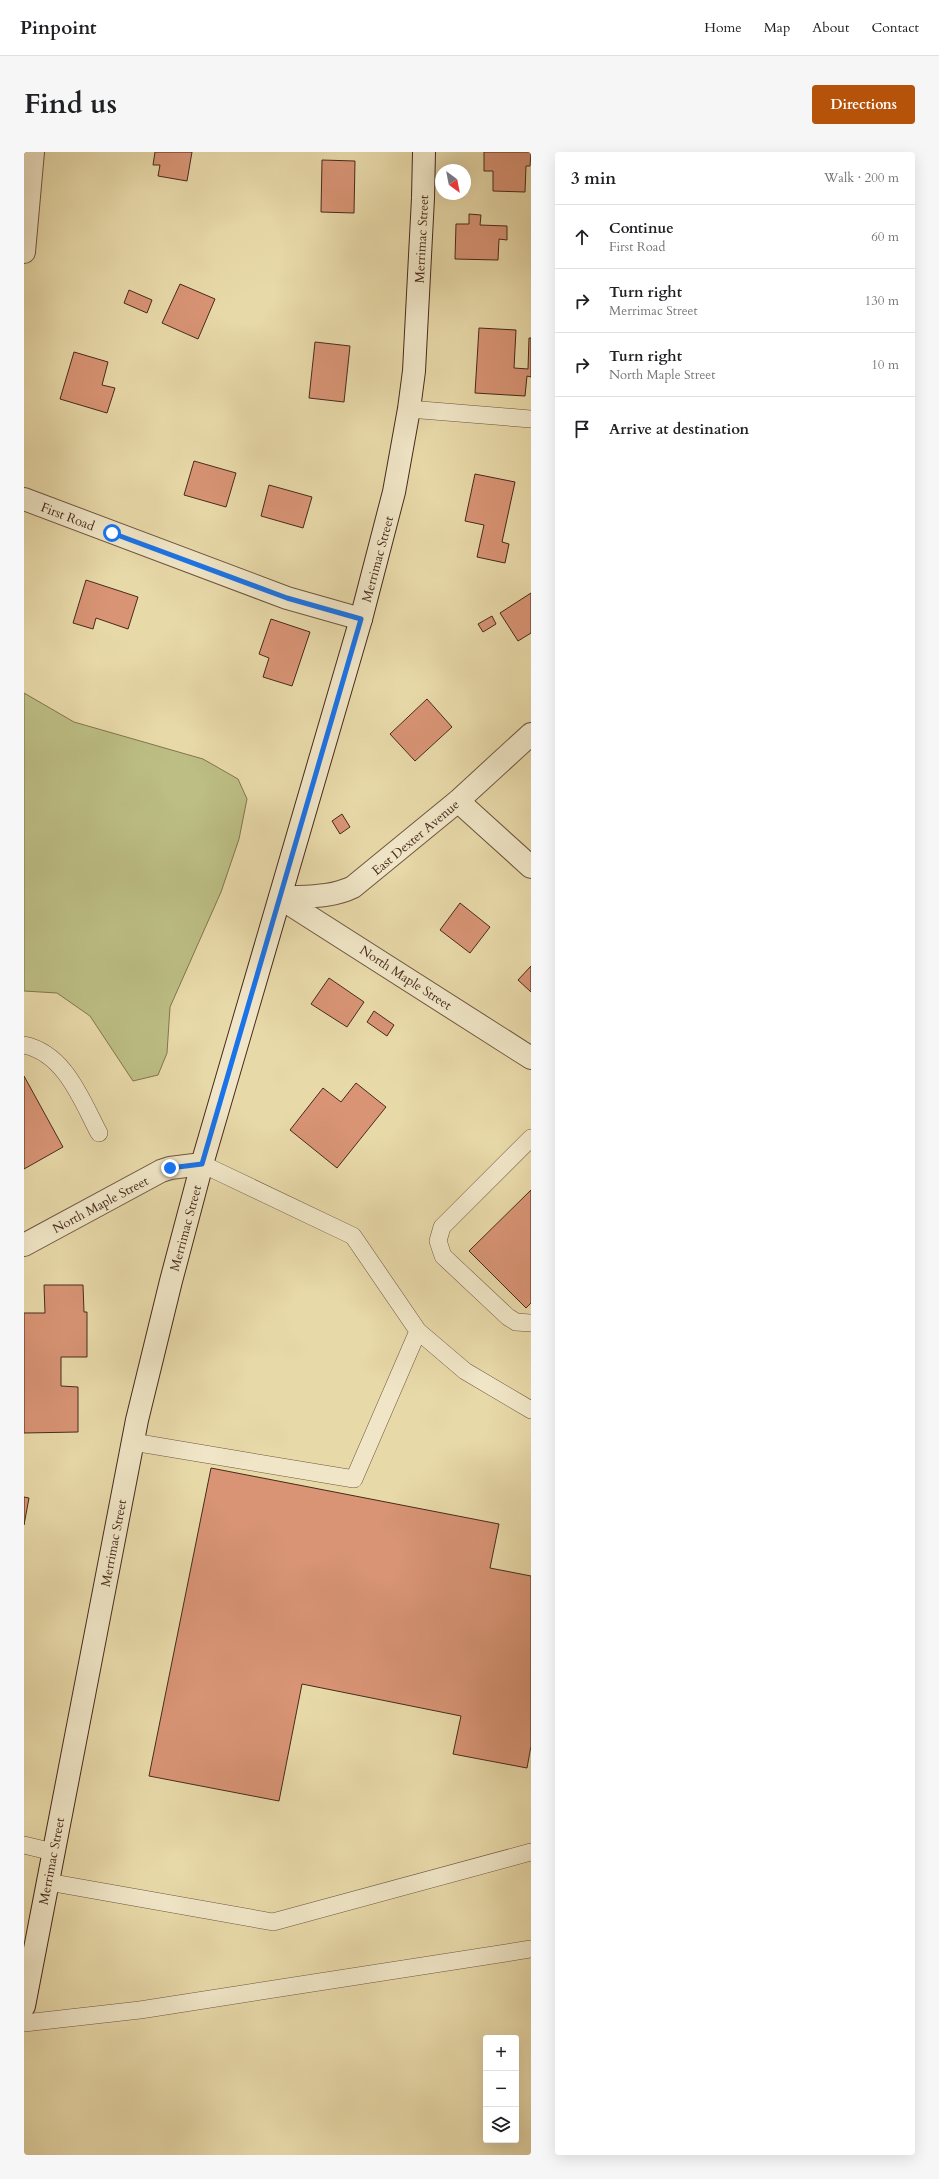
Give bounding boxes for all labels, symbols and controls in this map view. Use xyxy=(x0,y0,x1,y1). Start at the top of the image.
text: Pinpoint xyxy=(20,15,97,41)
text: Home xyxy=(704,18,742,37)
text: Map xyxy=(764,18,790,37)
text: About xyxy=(812,18,849,37)
text: Contact xyxy=(871,18,919,37)
text: Find us xyxy=(24,85,117,123)
button: Directions xyxy=(812,85,915,124)
north arrow xyxy=(435,164,471,200)
text: 3 min xyxy=(571,167,616,190)
text: Walk · 200 m xyxy=(824,169,899,187)
street label: Merrimac Street xyxy=(411,194,433,284)
text: Continue xyxy=(609,218,674,238)
icon: ahead xyxy=(571,226,593,248)
text: 60 m xyxy=(871,228,899,246)
text: First Road xyxy=(609,238,665,256)
text: Turn right xyxy=(609,282,682,302)
icon: right xyxy=(571,290,593,312)
text: 130 m xyxy=(865,292,899,310)
text: Merrimac Street xyxy=(609,302,698,320)
text: Turn right xyxy=(609,346,682,366)
icon: right xyxy=(571,354,593,376)
text: 10 m xyxy=(871,356,899,374)
text: North Maple Street xyxy=(609,366,715,384)
icon: arrive xyxy=(571,418,593,440)
text: Arrive at destination xyxy=(609,419,749,439)
street label: First Road xyxy=(38,498,97,535)
street label: Merrimac Street xyxy=(358,514,398,604)
route start xyxy=(103,524,121,542)
street label: East Dexter Avenue xyxy=(368,796,463,880)
street label: North Maple Street xyxy=(356,941,455,1014)
route end xyxy=(161,1159,179,1177)
street label: North Maple Street xyxy=(49,1172,152,1238)
street label: Merrimac Street xyxy=(166,1183,206,1273)
street label: Merrimac Street xyxy=(97,1498,131,1588)
street label: Merrimac Street xyxy=(35,1816,69,1906)
map controls xyxy=(483,2035,519,2143)
button: + xyxy=(483,2035,519,2071)
button: − xyxy=(483,2071,519,2107)
button: layers xyxy=(483,2107,519,2143)

